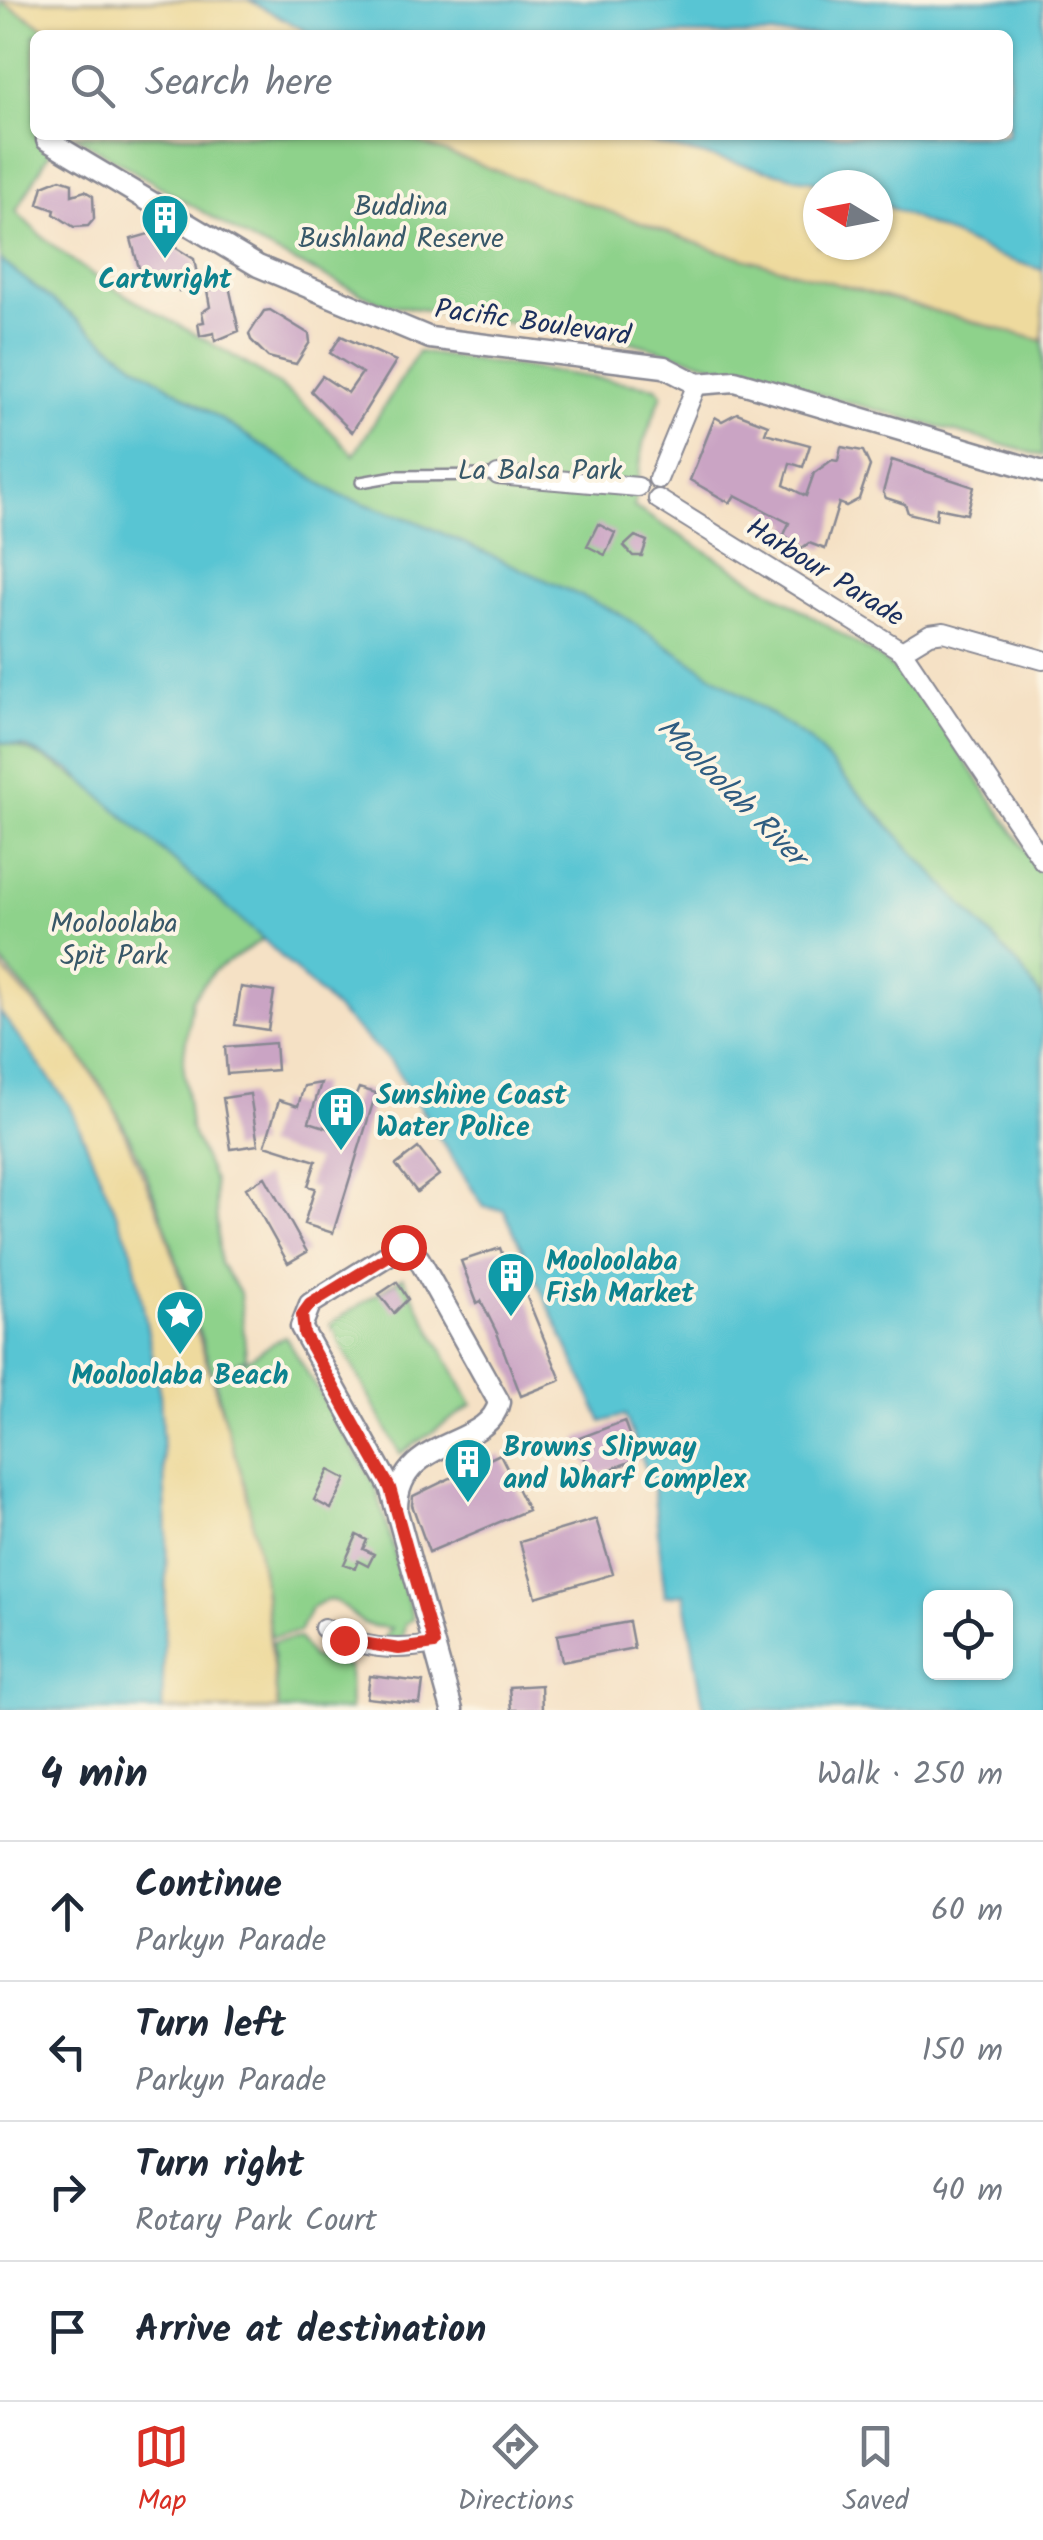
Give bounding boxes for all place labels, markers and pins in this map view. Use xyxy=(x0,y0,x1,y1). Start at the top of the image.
building icon: Cartwright xyxy=(139,192,191,260)
place label: Cartwright xyxy=(98,258,232,303)
place label: Sunshine Coast Water Police xyxy=(376,1074,567,1151)
building icon: Sunshine Coast Water Police xyxy=(315,1084,367,1152)
place label: Mooloolaba Fish Market xyxy=(546,1240,694,1317)
building icon: Mooloolaba Fish Market xyxy=(485,1250,537,1318)
place icon: Mooloolaba Beach xyxy=(154,1288,206,1356)
place label: Mooloolaba Beach xyxy=(71,1354,289,1399)
place label: Browns Slipway and Wharf Complex xyxy=(503,1426,747,1503)
building icon: Browns Slipway and Wharf Complex xyxy=(442,1436,494,1504)

